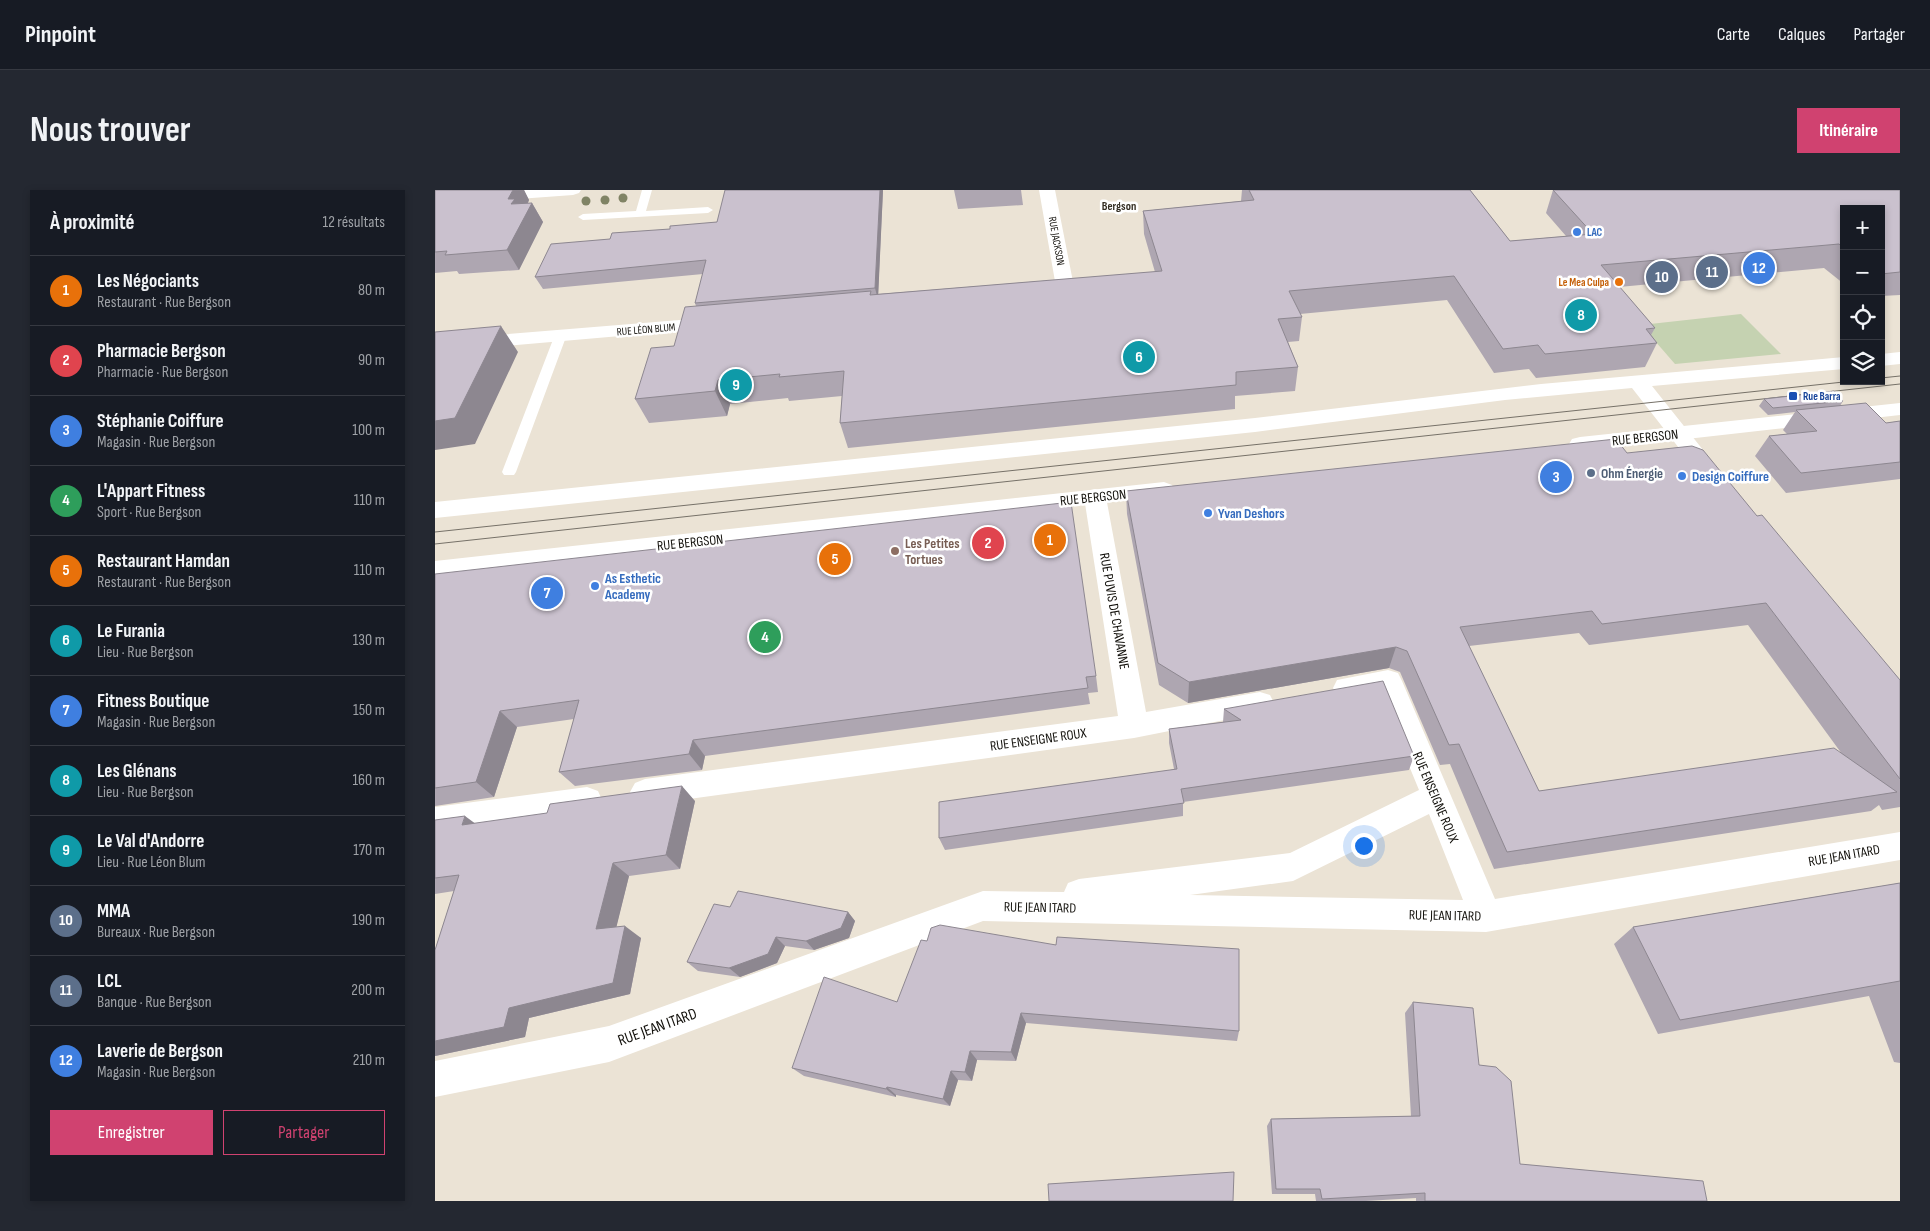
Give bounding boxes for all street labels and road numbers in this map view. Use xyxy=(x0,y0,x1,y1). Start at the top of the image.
street label: RUE JACKSON xyxy=(1046,216,1067,267)
street label: RUE LÉON BLUM xyxy=(616,320,676,339)
street label: RUE BERGSON xyxy=(1611,426,1679,449)
street label: RUE BERGSON xyxy=(1059,486,1127,509)
street label: RUE BERGSON xyxy=(656,531,724,554)
street label: RUE PUVIS DE CHAVANNE xyxy=(1096,552,1133,671)
street label: RUE ENSEIGNE ROUX xyxy=(989,724,1087,755)
street label: RUE ENSEIGNE ROUX xyxy=(1409,749,1462,845)
street label: RUE JEAN ITARD xyxy=(1807,841,1881,870)
street label: RUE JEAN ITARD xyxy=(1004,898,1076,917)
street label: RUE JEAN ITARD xyxy=(1409,906,1481,925)
street label: RUE JEAN ITARD xyxy=(615,1004,700,1051)

